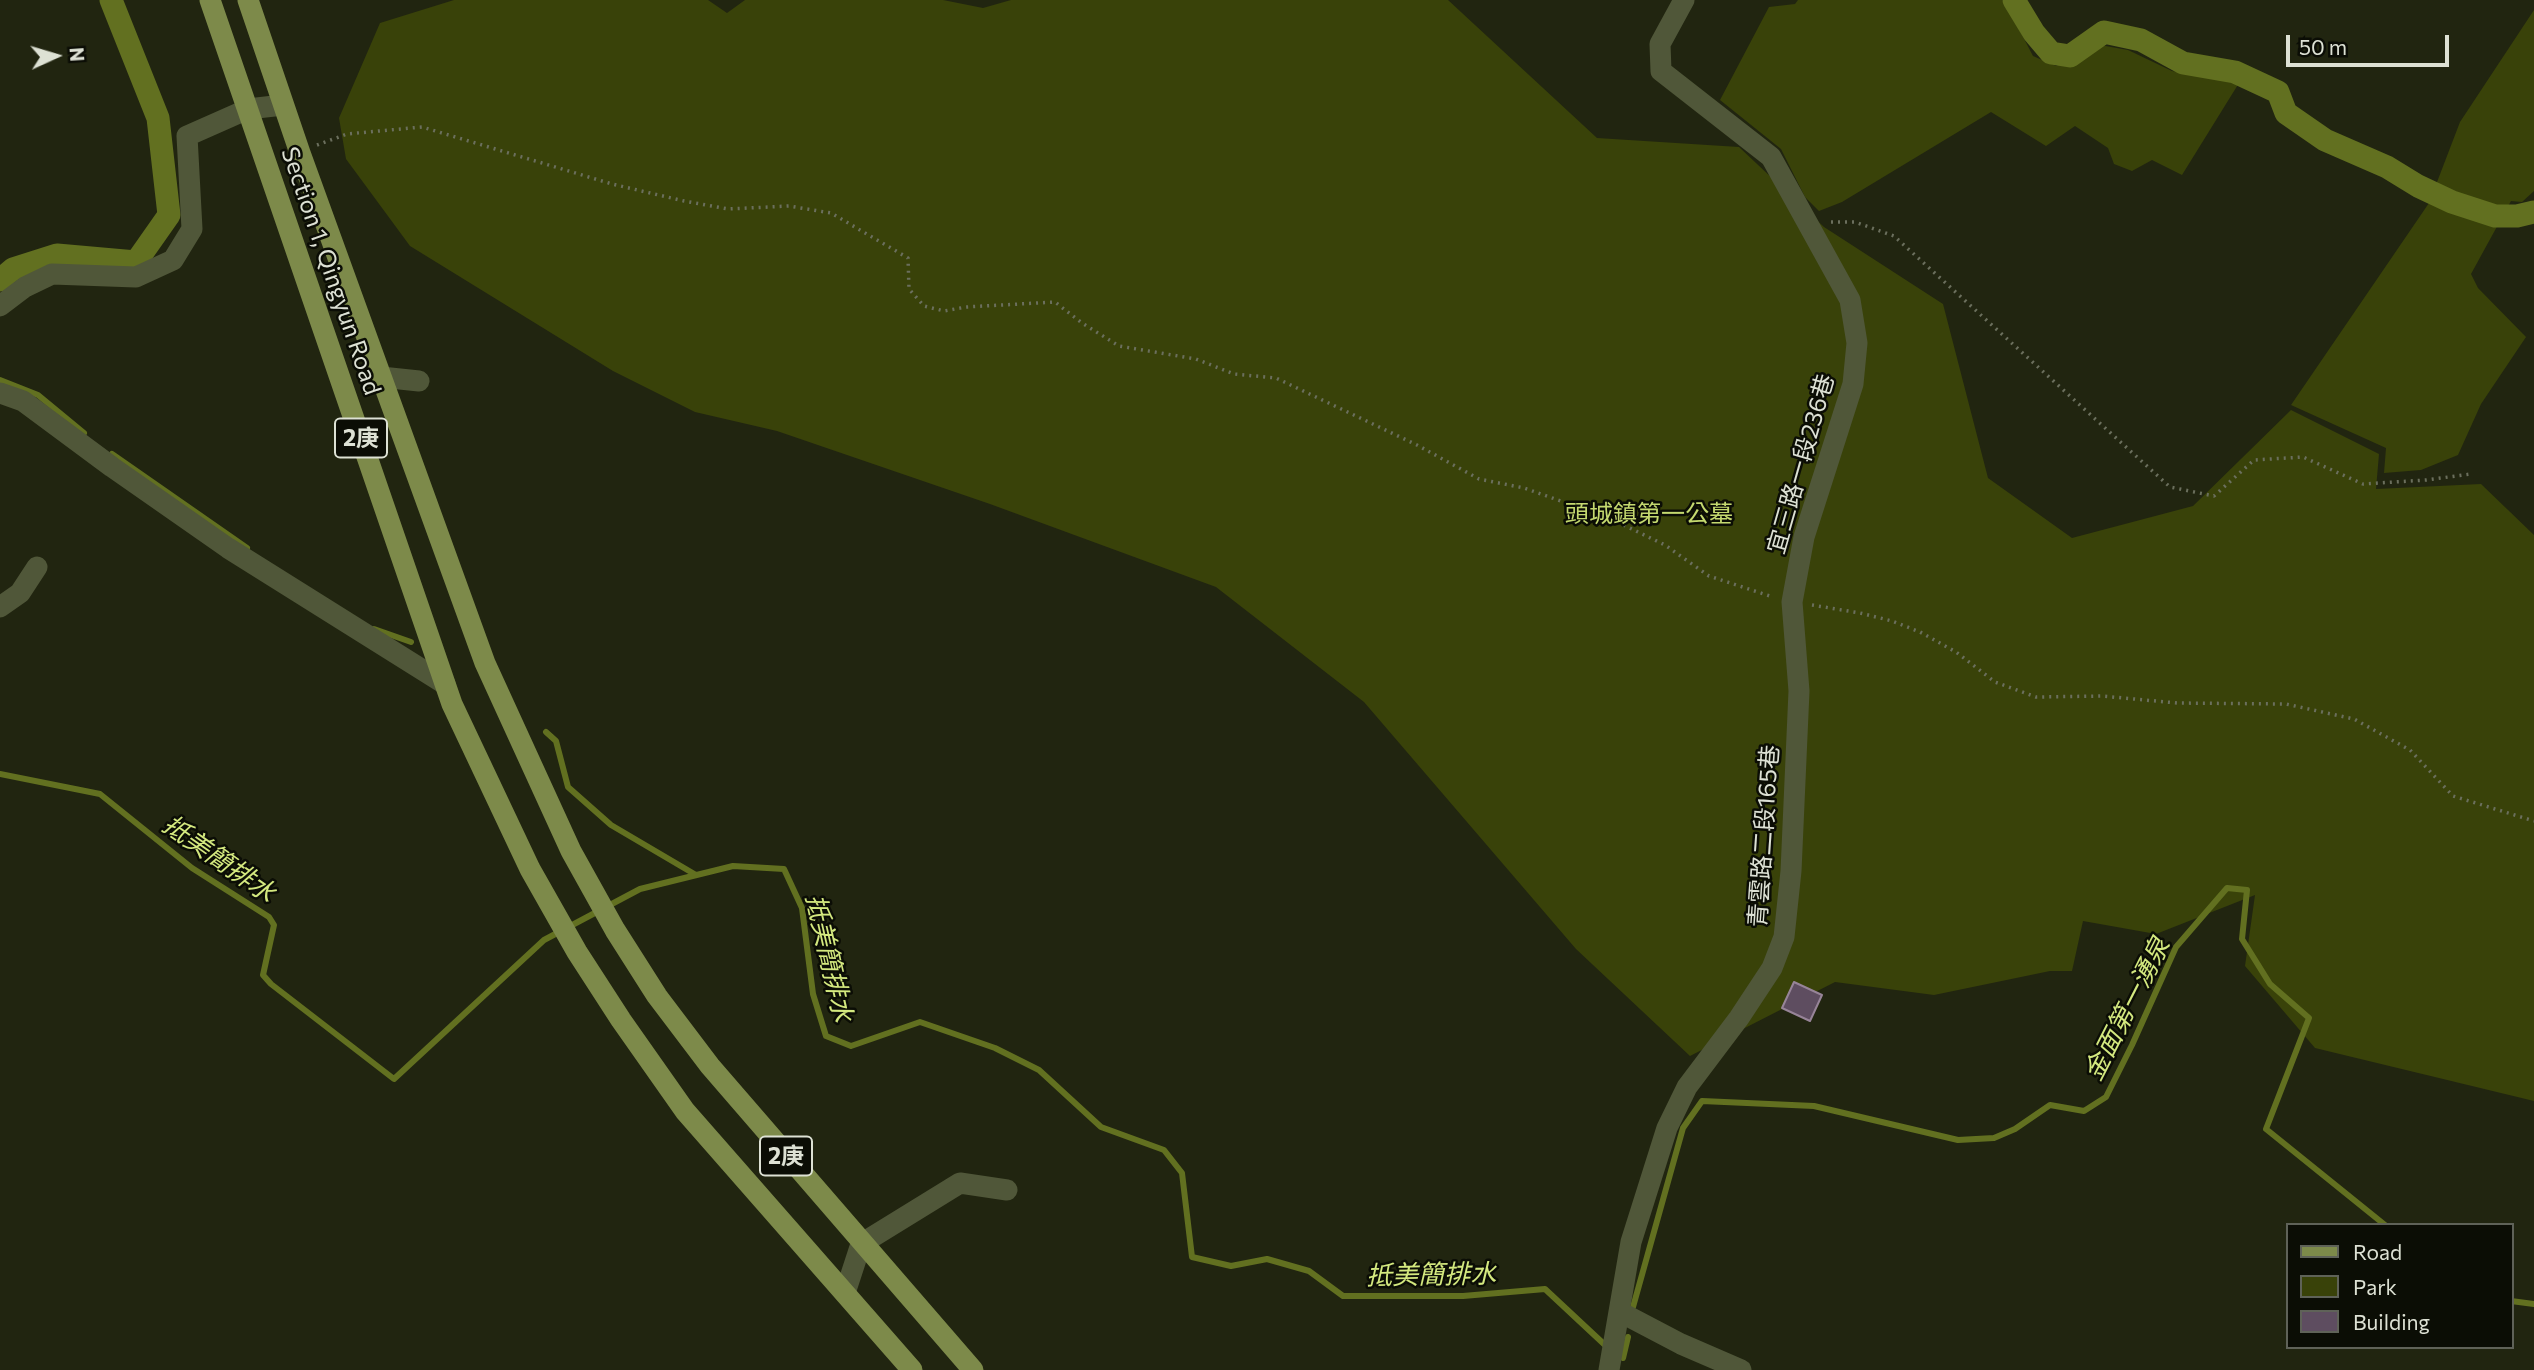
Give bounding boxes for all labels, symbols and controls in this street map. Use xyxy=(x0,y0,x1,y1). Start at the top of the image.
north arrow xyxy=(21,21,91,91)
scale bar xyxy=(2289,21,2452,65)
text: 50 m xyxy=(2299,34,2347,59)
text: N xyxy=(65,47,89,62)
street label: Section 1, Qingyun Road xyxy=(275,143,387,399)
street label: 宜三路一段236巷 xyxy=(1762,371,1840,557)
road number: 2庚 xyxy=(335,418,387,458)
park label: 頭城鎮第一公墓 xyxy=(1565,500,1733,528)
street label: 青雲路二段165巷 xyxy=(1743,744,1785,928)
water label: 抵美簡排水 xyxy=(157,809,281,909)
water label: 抵美簡排水 xyxy=(799,891,859,1025)
water label: 金面第一湧泉 xyxy=(2078,932,2176,1086)
road number: 2庚 xyxy=(760,1136,812,1176)
legend xyxy=(2286,1223,2513,1349)
text: Road xyxy=(2353,1239,2402,1264)
water label: 抵美簡排水 xyxy=(1366,1258,1496,1292)
text: Park xyxy=(2353,1274,2397,1299)
text: Building xyxy=(2353,1309,2430,1334)

